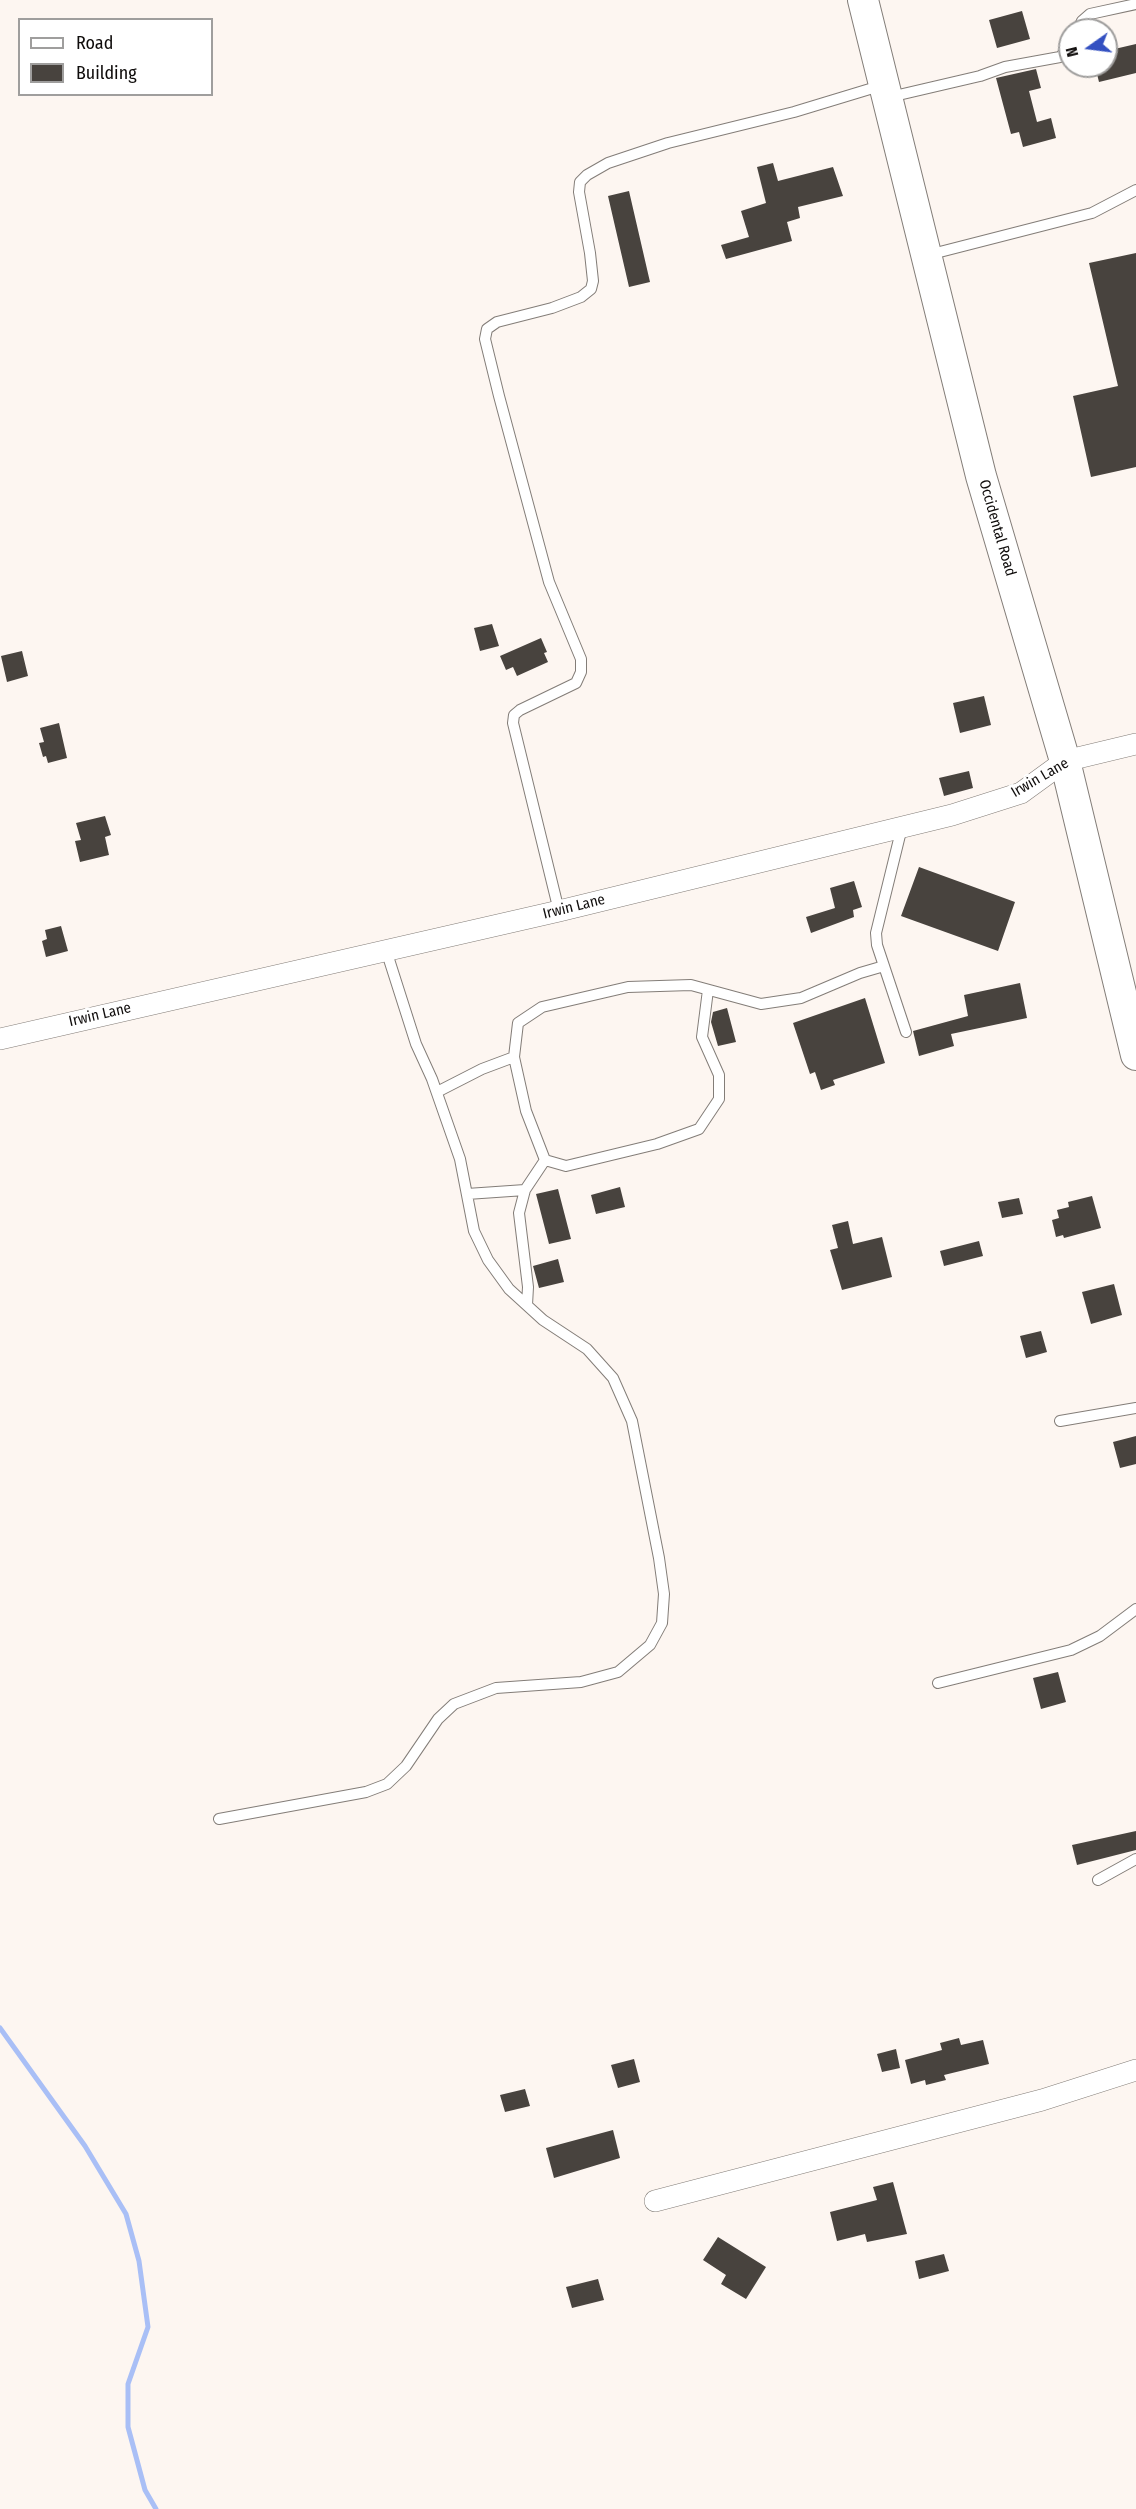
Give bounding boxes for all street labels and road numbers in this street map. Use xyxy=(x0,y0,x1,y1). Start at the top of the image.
street label: Occidental Road xyxy=(975,478,1019,578)
street label: Irwin Lane xyxy=(1008,754,1072,802)
street label: Irwin Lane xyxy=(541,891,607,923)
street label: Irwin Lane xyxy=(67,999,133,1031)

